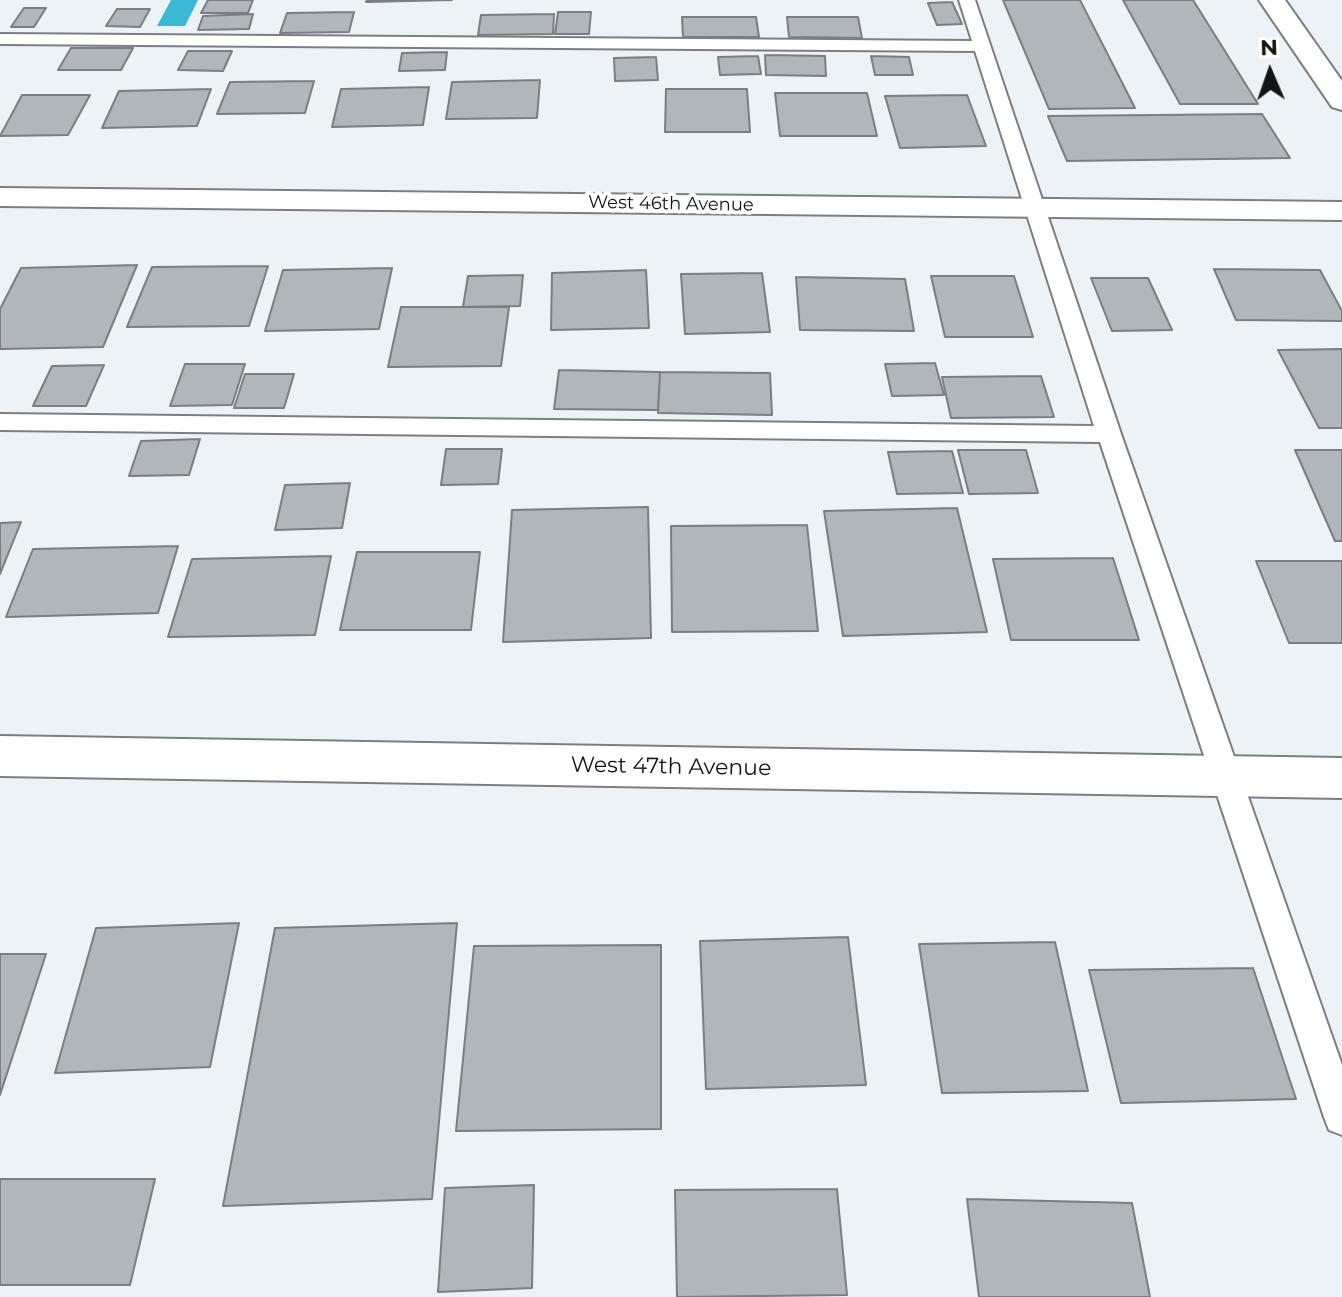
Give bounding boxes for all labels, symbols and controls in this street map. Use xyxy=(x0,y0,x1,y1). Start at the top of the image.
north arrow xyxy=(1230,32,1310,112)
text: N xyxy=(1260,34,1279,61)
street label: West 46th Avenue xyxy=(588,192,754,216)
street label: West 47th Avenue xyxy=(570,752,772,782)

